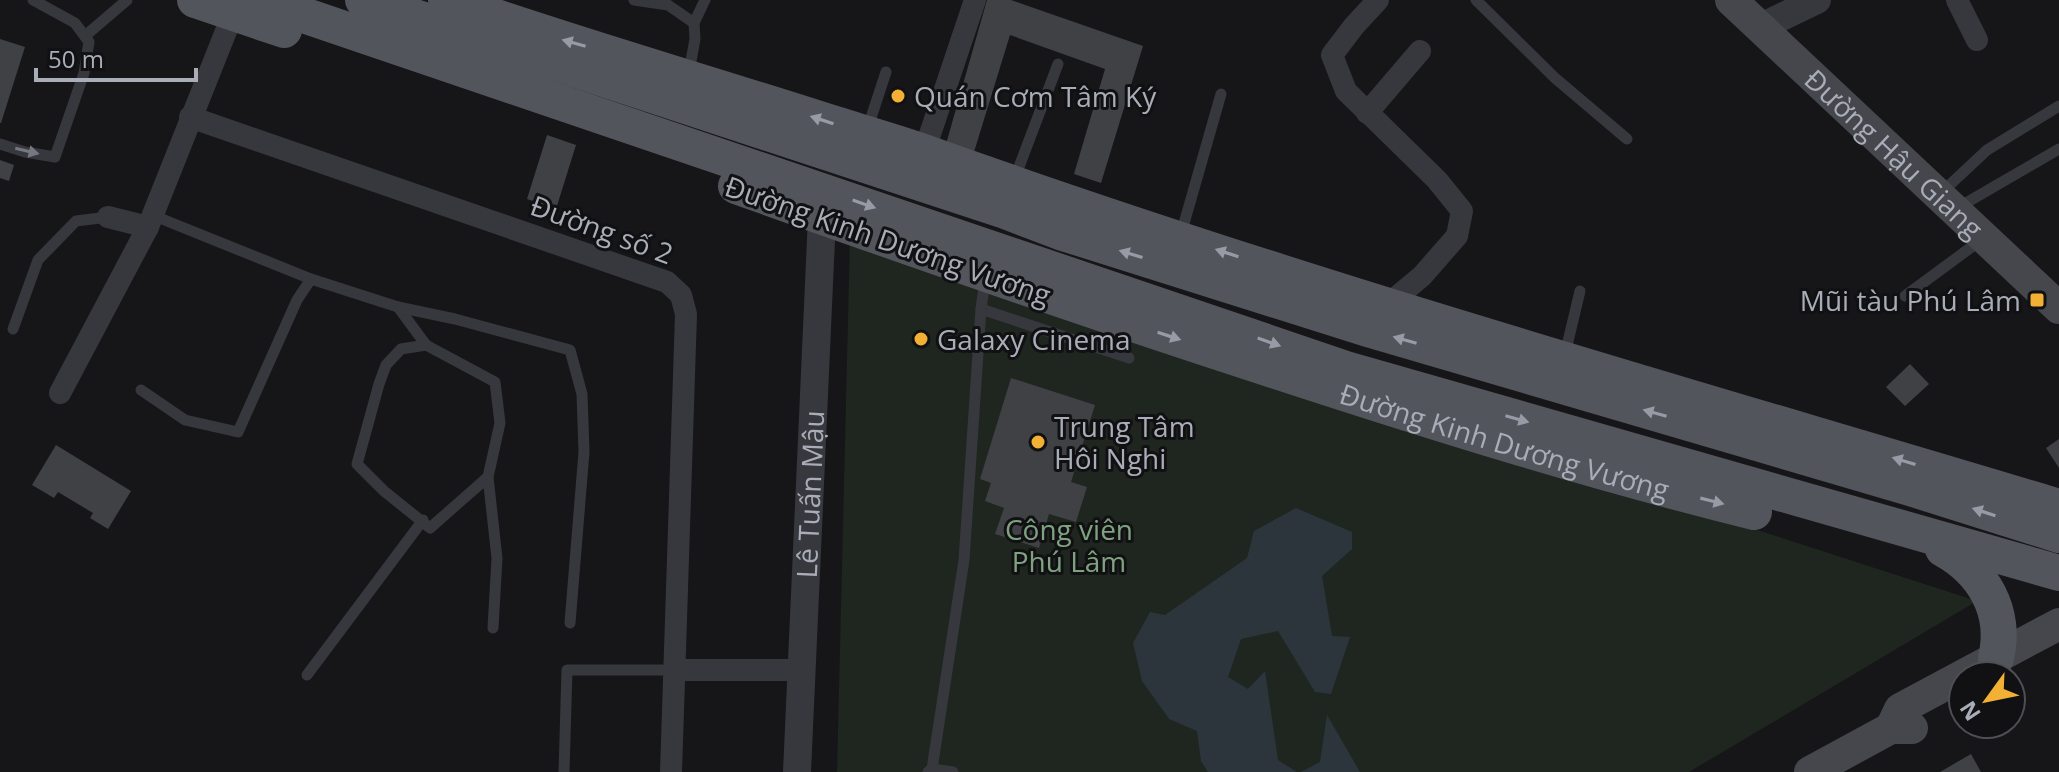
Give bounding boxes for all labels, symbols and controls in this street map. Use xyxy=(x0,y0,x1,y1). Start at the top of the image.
scale bar xyxy=(36,32,196,82)
one-way arrow xyxy=(562,36,586,49)
text: 50 m xyxy=(48,42,104,75)
street label: Đường Hậu Giang xyxy=(1797,60,1992,246)
place label: Quán Cơm Tâm Ký xyxy=(914,77,1157,115)
marker: Quán Cơm Tâm Ký xyxy=(889,87,907,105)
one-way arrow xyxy=(810,113,834,126)
one-way arrow xyxy=(15,146,40,158)
street label: Đường Kinh Dương Vương xyxy=(720,166,1056,314)
street label: Đường số 2 xyxy=(525,186,679,272)
one-way arrow xyxy=(852,198,876,210)
one-way arrow xyxy=(1118,247,1142,260)
one-way arrow xyxy=(1215,247,1239,259)
place label: Mũi tàu Phú Lâm xyxy=(1800,281,2021,319)
marker: Mũi tàu Phú Lâm xyxy=(2028,291,2046,309)
place label: Galaxy Cinema xyxy=(937,320,1131,358)
marker: Galaxy Cinema xyxy=(912,330,930,348)
one-way arrow xyxy=(1157,330,1181,343)
one-way arrow xyxy=(1393,333,1417,346)
one-way arrow xyxy=(1257,337,1281,349)
street label: Đường Kinh Dương Vương xyxy=(1335,374,1673,508)
one-way arrow xyxy=(1642,406,1666,419)
place label: Trung Tâm Hôi Nghi xyxy=(1054,407,1195,477)
street label: Lê Tuấn Mậu xyxy=(787,409,832,579)
one-way arrow xyxy=(1506,413,1530,426)
marker: Trung Tâm Hôi Nghi xyxy=(1029,433,1047,451)
one-way arrow xyxy=(1891,454,1915,466)
one-way arrow xyxy=(1699,496,1724,508)
one-way arrow xyxy=(1972,506,1996,518)
park label: Công viên Phú Lâm xyxy=(1005,510,1133,580)
north arrow xyxy=(1947,660,2027,740)
text: N xyxy=(1952,696,1987,727)

